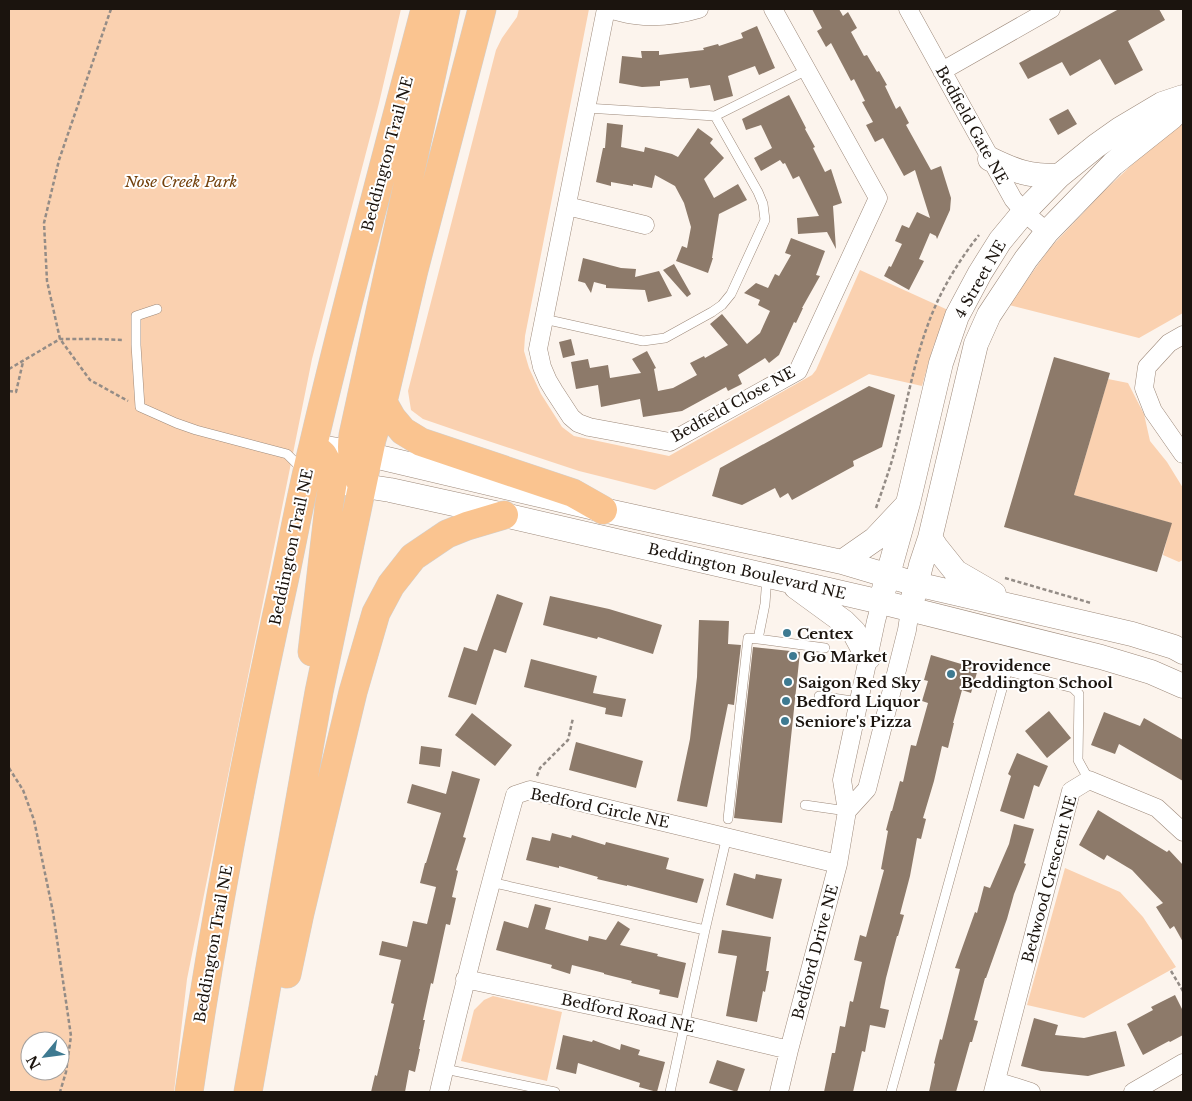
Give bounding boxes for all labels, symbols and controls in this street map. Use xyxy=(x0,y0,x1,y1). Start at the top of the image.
street label: Bedfield Gate NE xyxy=(932,63,1012,188)
street label: Beddington Trail NE xyxy=(357,74,417,234)
park label: Nose Creek Park xyxy=(124,172,237,191)
street label: 4 Street NE xyxy=(950,237,1010,321)
street label: Bedfield Close NE xyxy=(668,362,798,446)
street label: Beddington Trail NE xyxy=(265,467,317,627)
street label: Beddington Boulevard NE xyxy=(646,539,848,603)
place label: Centex xyxy=(797,624,853,643)
marker: Centex xyxy=(781,627,793,639)
place label: Go Market xyxy=(803,647,888,666)
marker: Go Market xyxy=(787,650,799,662)
place label: Providence Beddington School xyxy=(961,656,1113,692)
marker: Providence Beddington School xyxy=(945,668,957,680)
place label: Saigon Red Sky xyxy=(798,673,921,692)
marker: Saigon Red Sky xyxy=(782,676,794,688)
place label: Bedford Liquor xyxy=(796,692,921,711)
marker: Bedford Liquor xyxy=(780,695,792,707)
place label: Seniore's Pizza xyxy=(795,712,912,731)
marker: Seniore's Pizza xyxy=(779,715,791,727)
street label: Bedford Circle NE xyxy=(529,784,671,832)
street label: Bedwood Crescent NE xyxy=(1017,793,1081,965)
street label: Beddington Trail NE xyxy=(190,864,236,1024)
street label: Bedford Drive NE xyxy=(788,882,842,1022)
street label: Bedford Road NE xyxy=(559,990,697,1036)
north arrow xyxy=(20,1031,70,1081)
text: N xyxy=(23,1052,45,1072)

